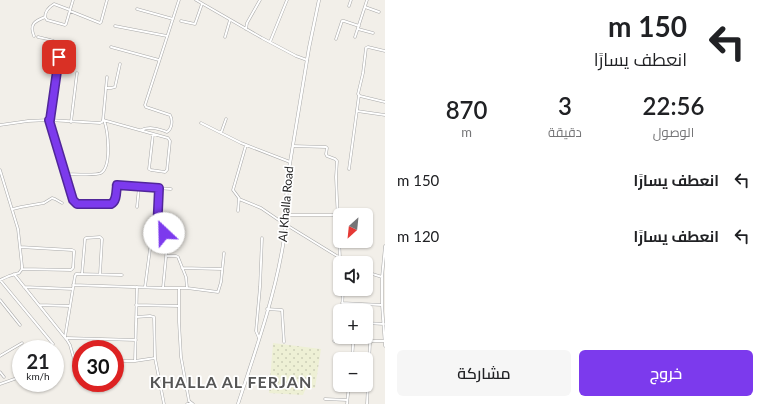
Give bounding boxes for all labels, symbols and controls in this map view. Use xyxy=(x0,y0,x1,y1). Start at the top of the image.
text: 150 m xyxy=(608,9,687,43)
icon: left xyxy=(701,16,753,68)
pin xyxy=(42,40,76,74)
icon: arrive xyxy=(48,46,70,68)
text: انعطف يسارًا xyxy=(594,48,687,70)
text: 3 xyxy=(558,91,572,120)
text: 22:56 xyxy=(643,91,704,120)
text: 870 xyxy=(446,95,487,124)
text: m xyxy=(461,124,472,140)
text: دقيقة xyxy=(548,124,582,140)
text: الوصول xyxy=(653,124,694,140)
street label: Al Khalla Road xyxy=(275,165,296,242)
icon: left xyxy=(731,169,753,191)
text: 150 m xyxy=(397,171,439,189)
text: انعطف يسارًا xyxy=(634,171,719,189)
north arrow xyxy=(333,208,373,248)
map controls xyxy=(333,208,373,392)
position arrow xyxy=(143,212,185,254)
icon: left xyxy=(731,225,753,247)
text: 120 m xyxy=(397,227,439,245)
text: انعطف يسارًا xyxy=(634,227,719,245)
button: sound xyxy=(333,256,373,296)
button: + xyxy=(333,304,373,344)
speed limit sign: 30 xyxy=(72,340,124,392)
text: 21 xyxy=(26,349,50,373)
button: مشاركة xyxy=(397,350,571,396)
button: خروج xyxy=(579,350,753,396)
button: − xyxy=(333,352,373,392)
text: km/h xyxy=(26,370,50,382)
district label: KHALLA AL FERJAN xyxy=(150,372,312,391)

